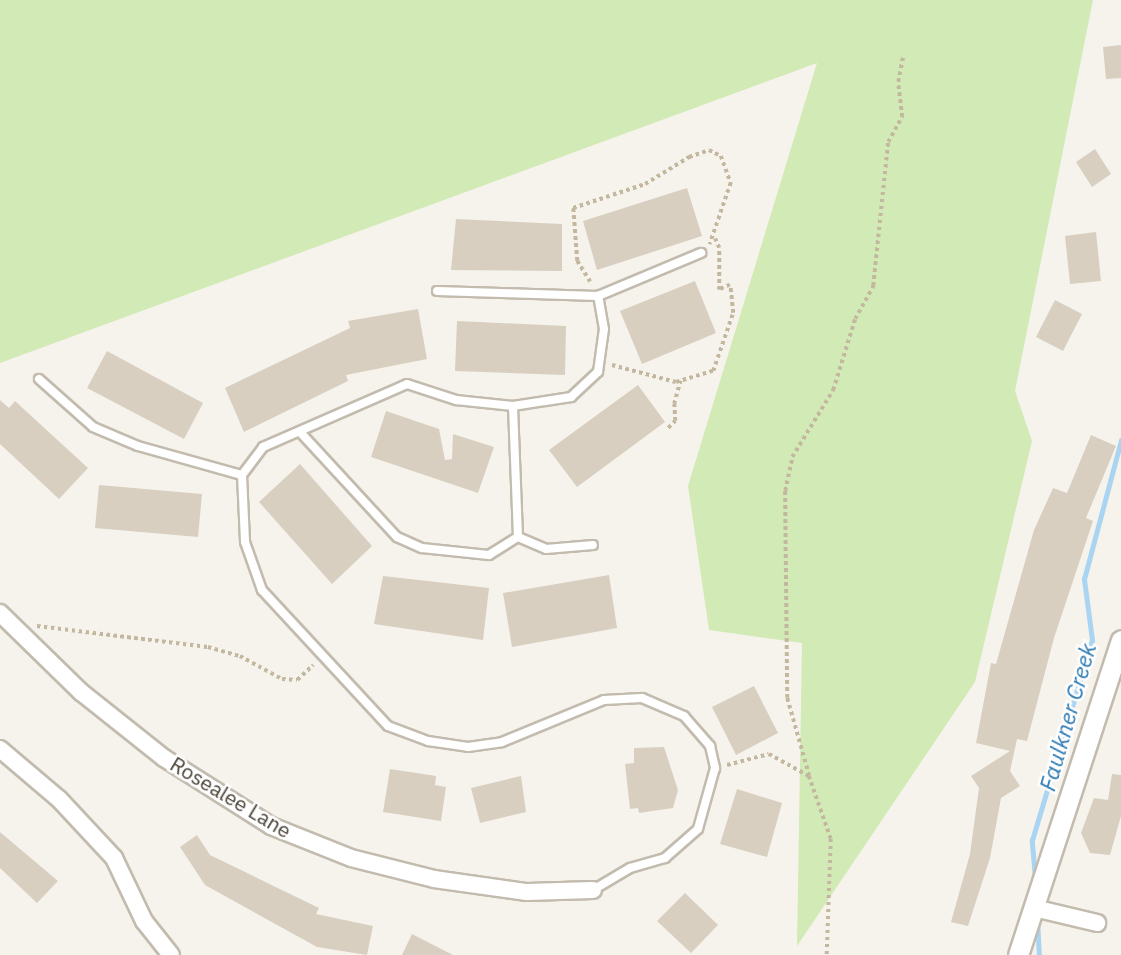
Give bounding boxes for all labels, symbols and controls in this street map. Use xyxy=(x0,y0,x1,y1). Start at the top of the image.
water label: Faulkner Creek xyxy=(1033,640,1101,794)
street label: Rosealee Lane xyxy=(166,751,296,843)

